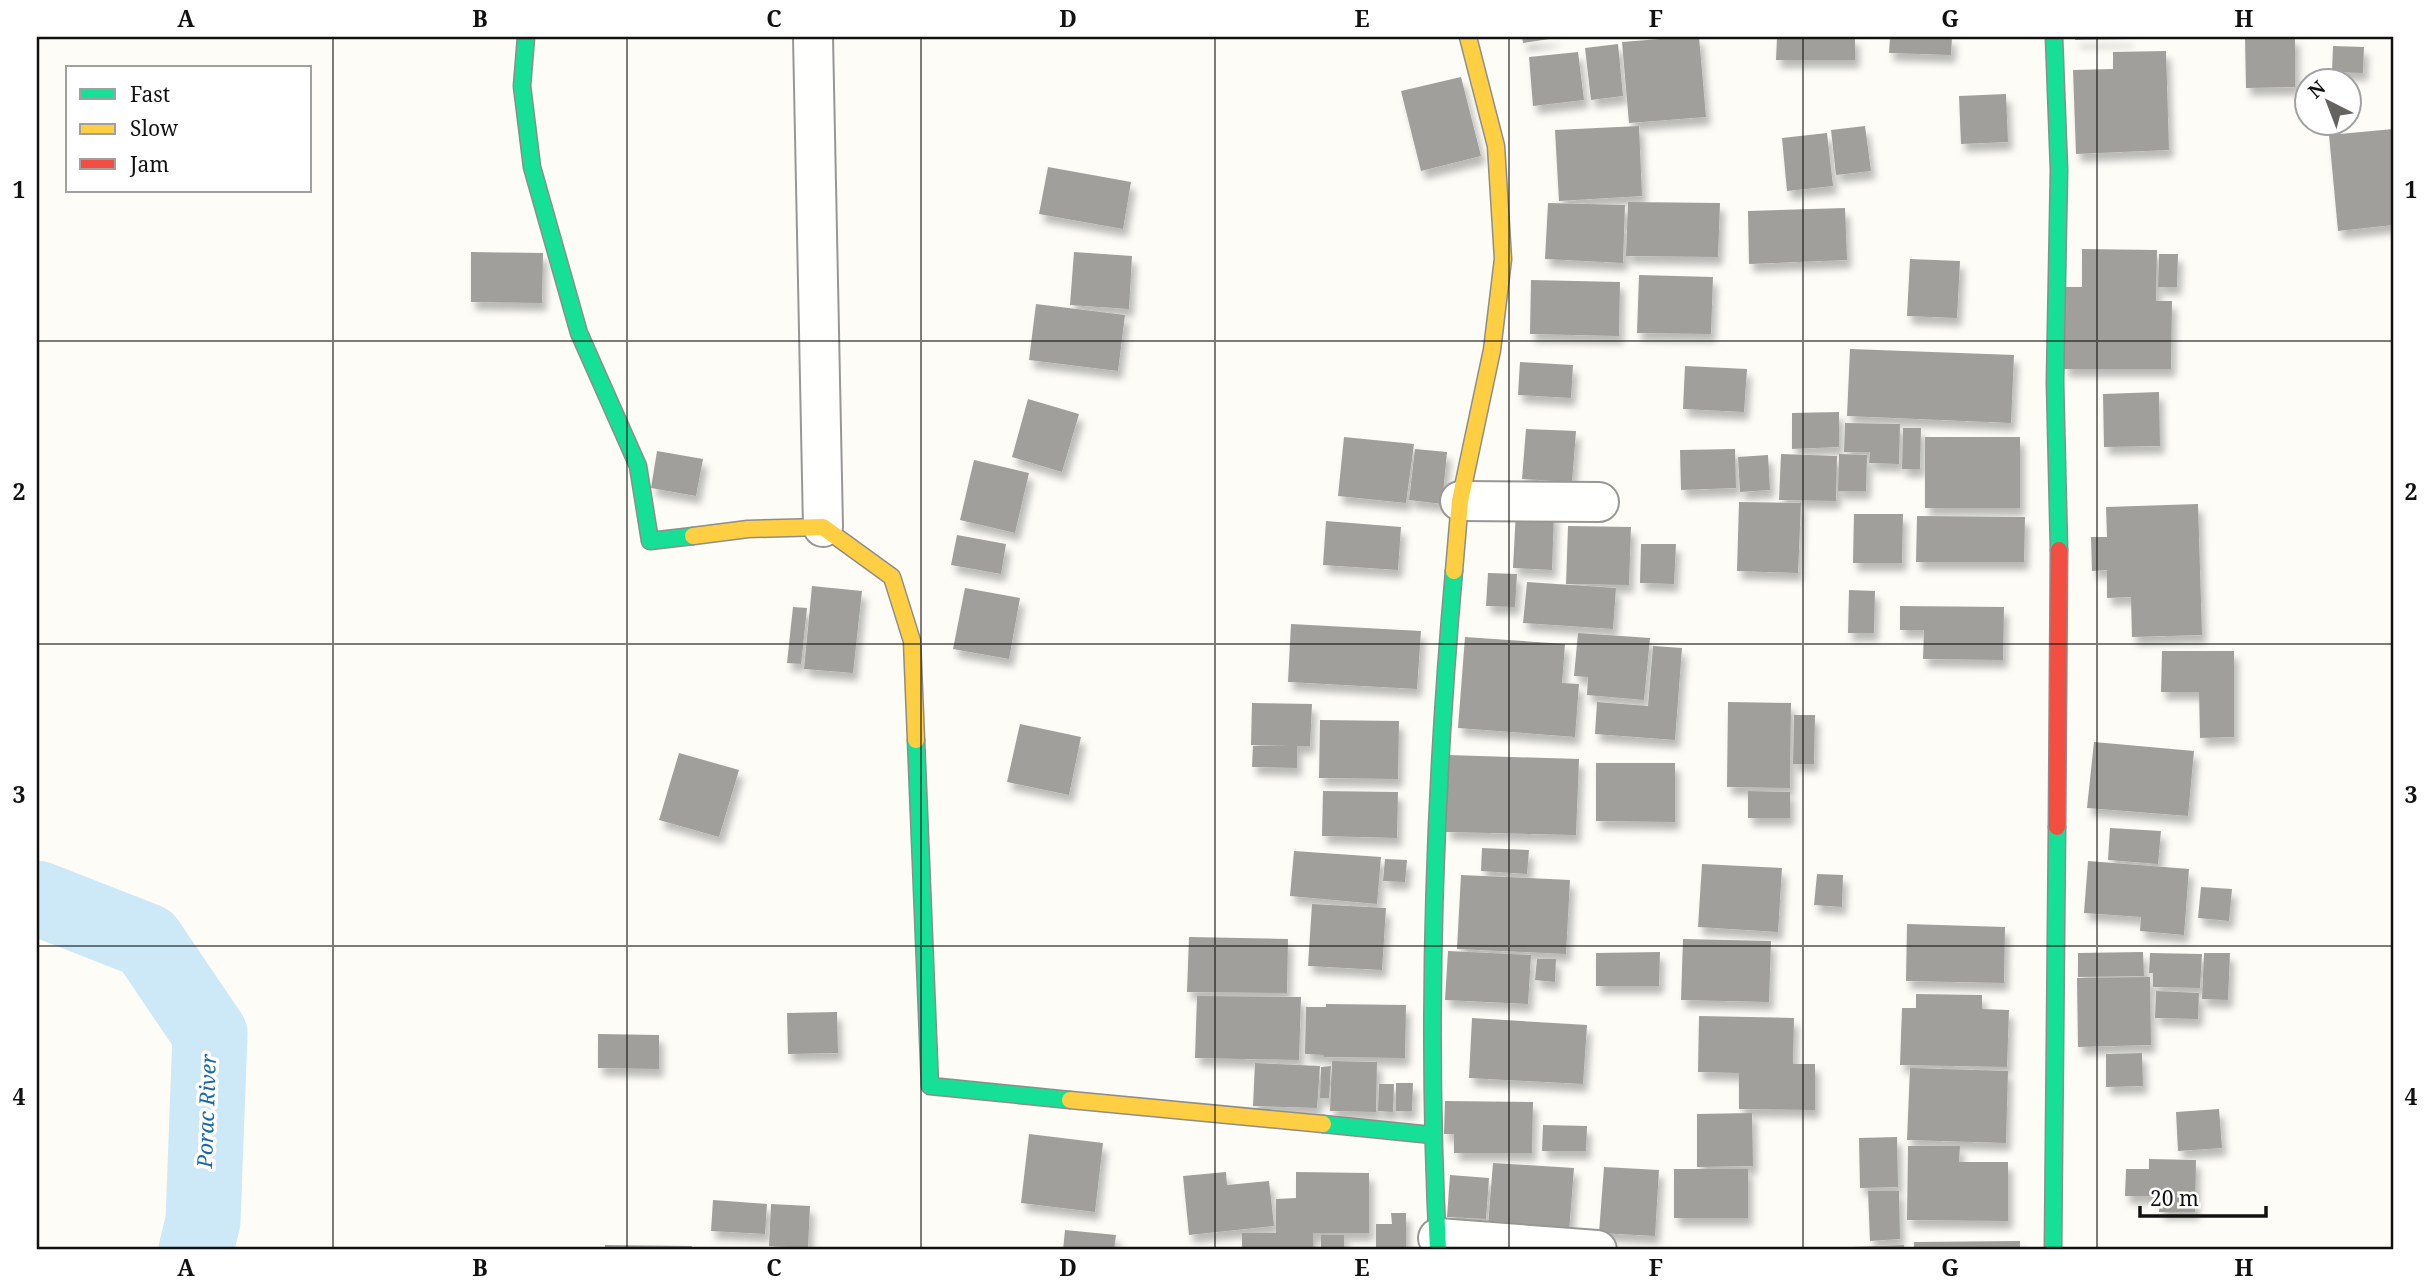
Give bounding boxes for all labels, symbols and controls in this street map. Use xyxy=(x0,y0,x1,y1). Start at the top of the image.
text: A xyxy=(177,2,195,34)
text: B xyxy=(472,2,488,34)
text: C xyxy=(766,2,782,34)
text: D xyxy=(1059,2,1077,34)
text: E xyxy=(1354,2,1370,34)
text: F xyxy=(1649,2,1663,34)
text: G xyxy=(1941,2,1959,34)
text: H xyxy=(2235,2,2254,34)
legend xyxy=(66,66,312,192)
north arrow xyxy=(2294,66,2364,136)
text: N xyxy=(2302,75,2331,104)
text: Fast xyxy=(130,80,170,108)
text: Slow xyxy=(130,114,179,142)
text: Jam xyxy=(129,150,169,178)
text: 1 xyxy=(13,173,26,205)
text: 1 xyxy=(2405,173,2418,205)
text: 2 xyxy=(13,475,26,507)
text: 2 xyxy=(2405,475,2418,507)
text: 3 xyxy=(13,778,26,810)
text: 3 xyxy=(2405,778,2418,810)
water label: Porac River xyxy=(190,1053,222,1169)
text: 4 xyxy=(13,1080,26,1112)
text: 4 xyxy=(2405,1080,2418,1112)
scale bar xyxy=(2140,1175,2266,1219)
text: 20 m xyxy=(2150,1184,2199,1212)
text: A xyxy=(177,1251,195,1283)
text: B xyxy=(472,1251,488,1283)
text: C xyxy=(766,1251,782,1283)
text: D xyxy=(1059,1251,1077,1283)
text: E xyxy=(1354,1251,1370,1283)
text: F xyxy=(1649,1251,1663,1283)
text: G xyxy=(1941,1251,1959,1283)
text: H xyxy=(2235,1251,2254,1283)

